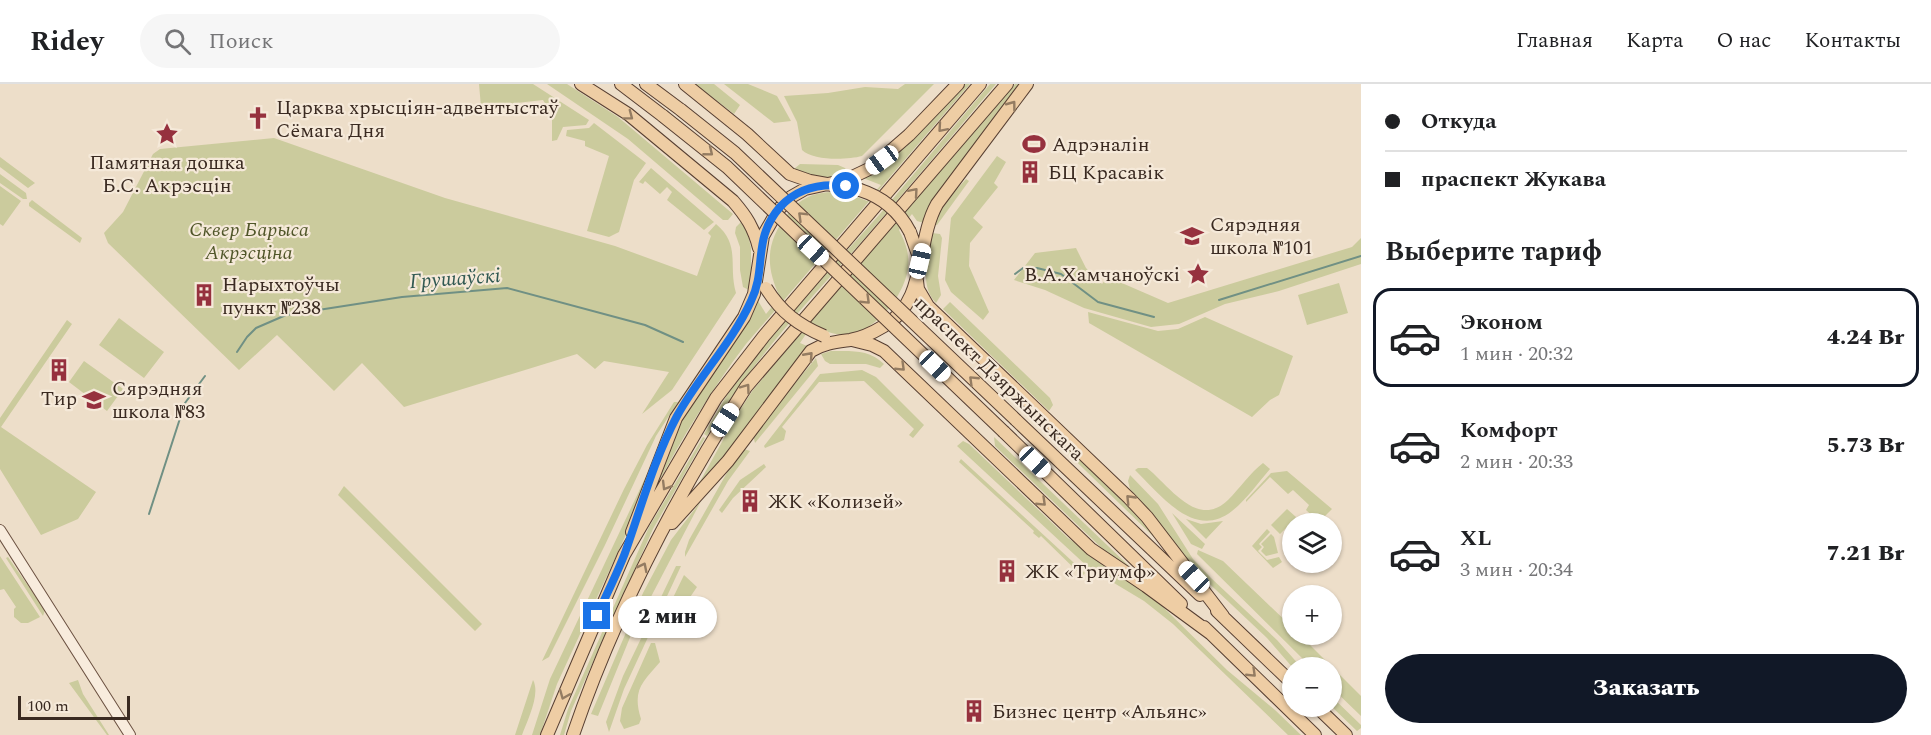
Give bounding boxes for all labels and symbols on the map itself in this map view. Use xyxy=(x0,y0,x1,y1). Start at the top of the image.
place label: Царква хрысціян-адвентыстаў Сёмага Дня xyxy=(276,93,560,146)
one-way arrow xyxy=(1005,101,1016,112)
church icon: Царква хрысціян-адвентыстаў Сёмага Дня xyxy=(245,105,271,131)
one-way arrow xyxy=(623,109,634,120)
place icon: Памятная дошка Б.С. Акрэсцін xyxy=(154,121,180,147)
one-way arrow xyxy=(938,121,949,132)
place label: Адрэналін xyxy=(1052,130,1150,160)
sports icon: Адрэналін xyxy=(1021,131,1047,157)
car xyxy=(862,142,902,178)
one-way arrow xyxy=(702,145,713,156)
place label: Памятная дошка Б.С. Акрэсцін xyxy=(89,148,245,201)
place label: БЦ Красавік xyxy=(1048,158,1164,188)
building icon: БЦ Красавік xyxy=(1017,159,1043,185)
route start xyxy=(832,172,859,199)
one-way arrow xyxy=(907,188,918,199)
place label: Сярэдняя школа №101 xyxy=(1210,210,1313,263)
one-way arrow xyxy=(798,212,808,223)
park label: Сквер Барыса Акрэсціна xyxy=(189,215,309,268)
school or university icon: Сярэдняя школа №101 xyxy=(1179,223,1205,249)
car xyxy=(794,231,832,269)
car xyxy=(907,241,933,281)
water label: Грушаўскі xyxy=(408,260,502,298)
place label: В.А.Хамчаноўскі xyxy=(1024,260,1180,290)
place icon: В.А.Хамчаноўскі xyxy=(1185,261,1211,287)
place label: Нарыхтоўчы пункт №238 xyxy=(222,270,340,323)
building icon: Нарыхтоўчы пункт №238 xyxy=(191,282,217,308)
street label: праспект Дзяржынскага xyxy=(908,289,1091,468)
one-way arrow xyxy=(860,293,870,304)
car xyxy=(916,347,954,385)
one-way arrow xyxy=(802,352,813,363)
building icon: Тир xyxy=(46,357,72,383)
one-way arrow xyxy=(893,360,904,371)
place label: Сярэдняя школа №83 xyxy=(112,374,205,427)
one-way arrow xyxy=(970,376,981,387)
place label: Тир xyxy=(41,384,77,414)
one-way arrow xyxy=(739,384,750,395)
school or university icon: Сярэдняя школа №83 xyxy=(81,387,107,413)
car xyxy=(708,400,742,440)
car xyxy=(1016,443,1054,481)
one-way arrow xyxy=(661,480,673,490)
place label: ЖК «Колизей» xyxy=(768,487,903,517)
building icon: ЖК «Колизей» xyxy=(737,488,763,514)
one-way arrow xyxy=(1035,495,1045,506)
one-way arrow xyxy=(1126,496,1137,507)
place label: ЖК «Триумф» xyxy=(1025,557,1155,587)
building icon: ЖК «Триумф» xyxy=(994,558,1020,584)
car xyxy=(1175,558,1213,596)
one-way arrow xyxy=(636,563,647,574)
callout: 2 мин xyxy=(618,595,717,637)
route end xyxy=(583,602,610,629)
one-way arrow xyxy=(1244,666,1255,677)
one-way arrow xyxy=(559,688,571,699)
scale bar xyxy=(18,693,130,720)
place label: Бизнес центр «Альянс» xyxy=(992,697,1207,727)
building icon: Бизнес центр «Альянс» xyxy=(961,698,987,724)

